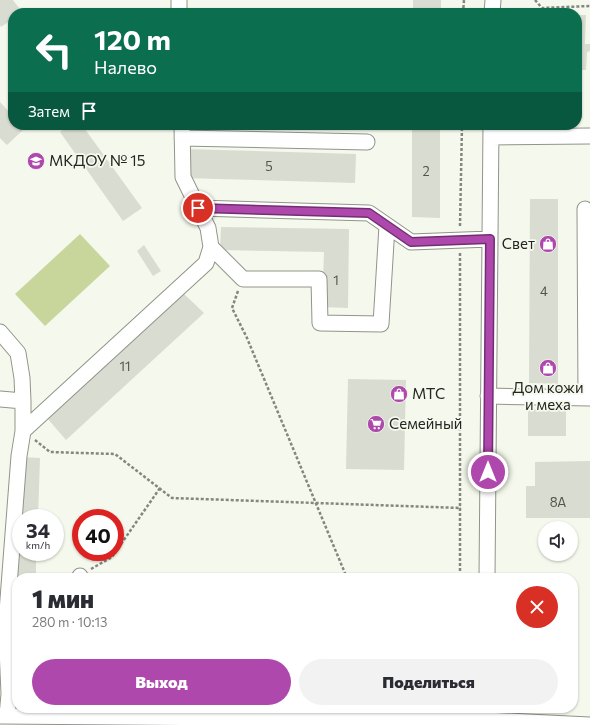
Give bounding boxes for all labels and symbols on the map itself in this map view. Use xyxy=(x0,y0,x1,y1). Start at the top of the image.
school or university icon: МКДОУ № 15 xyxy=(26,151,46,171)
place label: МКДОУ № 15 xyxy=(49,151,145,169)
house number: 5 xyxy=(265,158,273,174)
house number: 2 xyxy=(422,163,430,179)
pin xyxy=(181,191,215,225)
place label: Свет xyxy=(502,234,535,252)
shop icon: Свет xyxy=(538,234,558,254)
house number: 1 xyxy=(333,272,339,288)
house number: 4 xyxy=(540,283,548,299)
house number: 11 xyxy=(119,358,131,374)
shop icon: Дом кожи и меха xyxy=(538,358,558,378)
place label: Дом кожи и меха xyxy=(512,378,584,413)
shop icon: МТС xyxy=(389,384,409,404)
place label: МТС xyxy=(412,384,445,402)
supermarket icon: Семейный xyxy=(366,414,386,434)
place label: Семейный xyxy=(389,414,462,432)
position arrow xyxy=(467,451,509,493)
house number: 8А xyxy=(550,494,566,510)
speed limit sign: 40 xyxy=(72,509,124,561)

